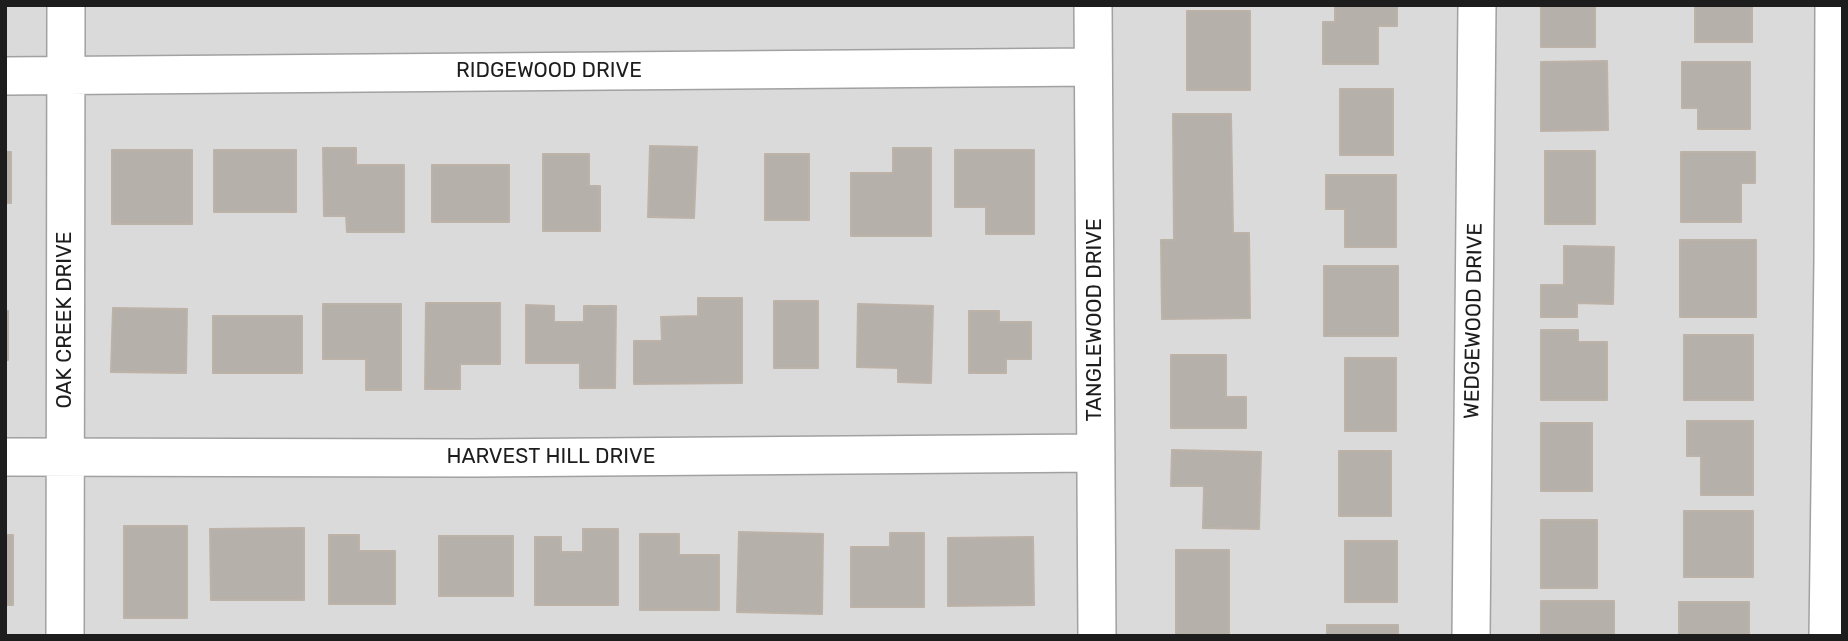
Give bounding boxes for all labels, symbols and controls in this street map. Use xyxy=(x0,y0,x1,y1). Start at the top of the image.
street label: RIDGEWOOD DRIVE xyxy=(456,58,642,84)
street label: TANGLEWOOD DRIVE xyxy=(1082,218,1108,422)
street label: WEDGEWOOD DRIVE xyxy=(1460,223,1488,419)
street label: OAK CREEK DRIVE xyxy=(52,231,78,409)
street label: HARVEST HILL DRIVE xyxy=(446,444,656,470)

